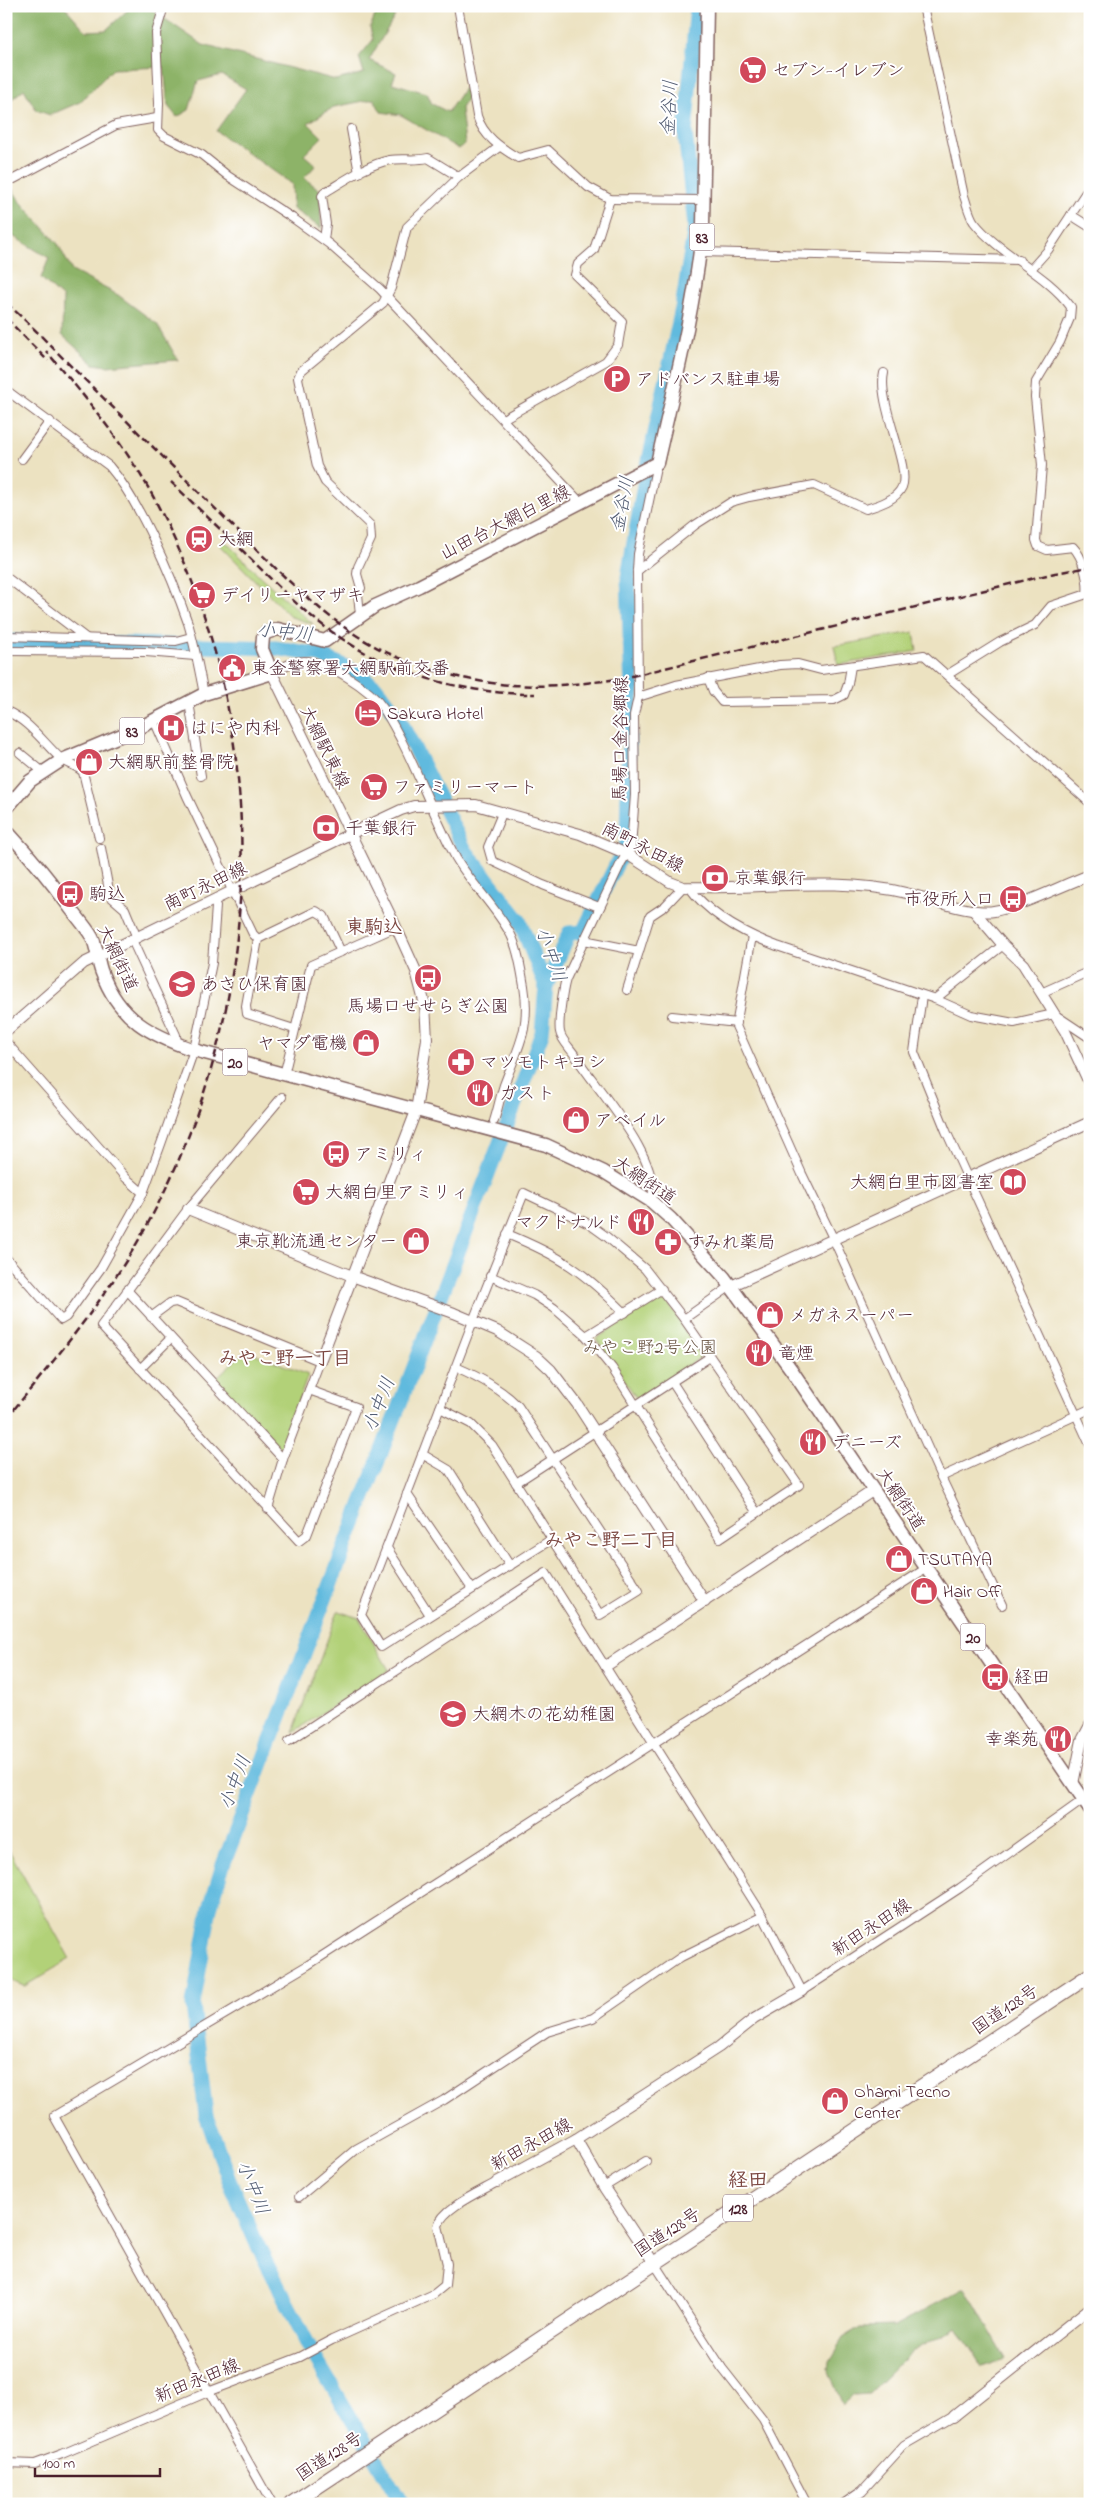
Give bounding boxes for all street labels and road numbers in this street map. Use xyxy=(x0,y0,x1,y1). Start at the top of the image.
road number: 83 xyxy=(690,223,714,250)
street label: 山田台大網白里線 xyxy=(436,480,576,568)
street label: 馬場口金谷郷線 xyxy=(608,676,636,802)
street label: 大網駅東線 xyxy=(292,702,355,794)
road number: 83 xyxy=(120,718,144,744)
street label: 南町永田線 xyxy=(596,817,688,881)
street label: 南町永田線 xyxy=(160,856,252,919)
street label: 大網街道 xyxy=(89,921,143,997)
road number: 20 xyxy=(222,1048,248,1076)
street label: 大網街道 xyxy=(607,1151,681,1213)
street label: 大網街道 xyxy=(868,1463,930,1537)
road number: 20 xyxy=(960,1624,986,1650)
street label: 新田永田線 xyxy=(827,1893,917,1964)
street label: 国道128号 xyxy=(968,1979,1045,2043)
street label: 新田永田線 xyxy=(486,2113,578,2179)
road number: 128 xyxy=(723,2194,753,2222)
street label: 国道128号 xyxy=(629,2202,707,2265)
street label: 新田永田線 xyxy=(151,2353,244,2411)
street label: 国道128号 xyxy=(291,2426,369,2489)

